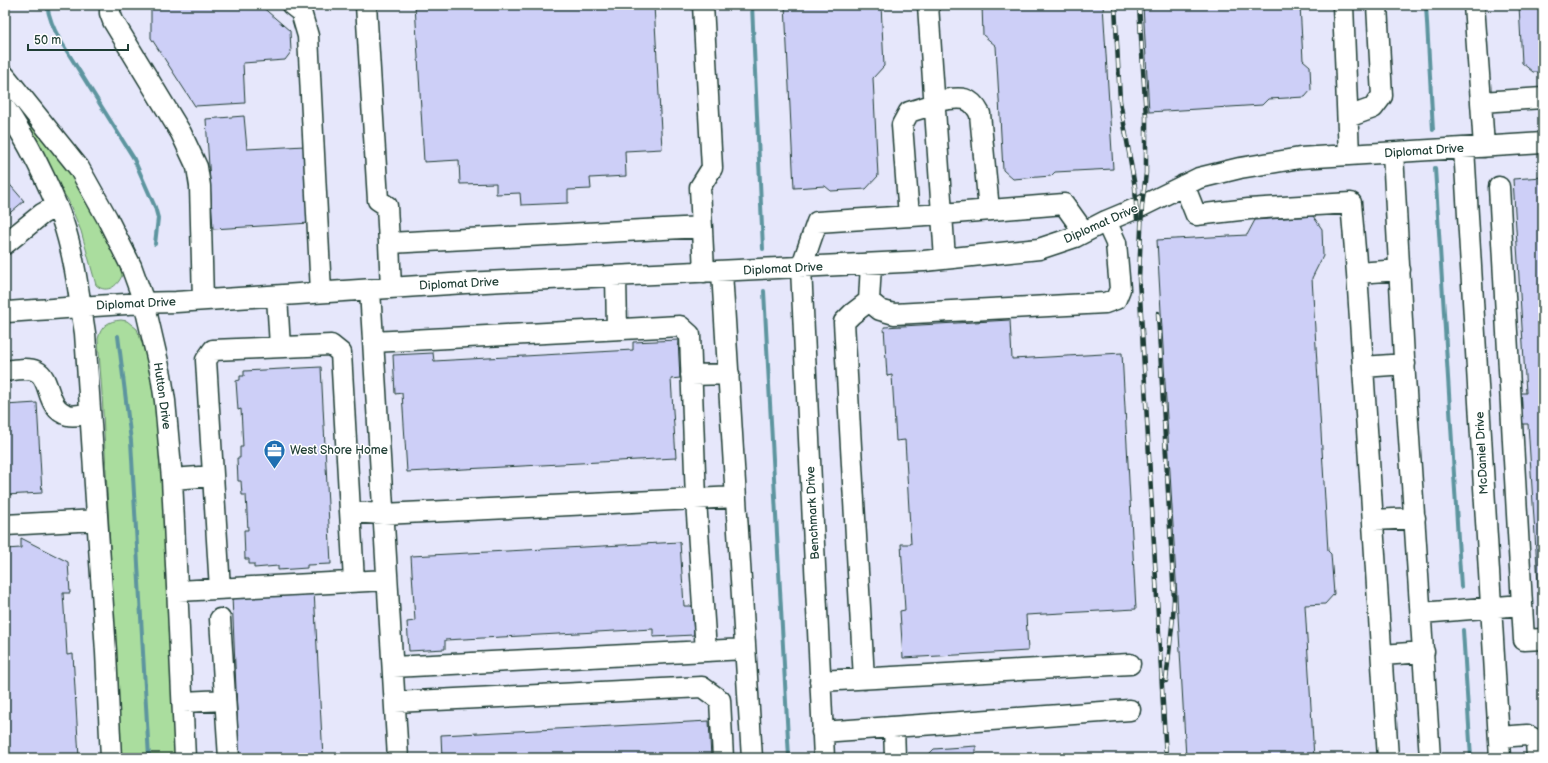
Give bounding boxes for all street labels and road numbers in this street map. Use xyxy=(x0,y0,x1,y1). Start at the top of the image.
street label: Diplomat Drive xyxy=(1384,141,1464,161)
street label: Diplomat Drive xyxy=(1062,201,1140,247)
street label: Diplomat Drive xyxy=(743,259,823,279)
street label: Diplomat Drive xyxy=(419,274,499,294)
street label: Diplomat Drive xyxy=(96,294,176,314)
street label: Hutton Drive xyxy=(150,362,174,430)
street label: McDaniel Drive xyxy=(1472,411,1492,495)
street label: Benchmark Drive xyxy=(803,466,823,560)

